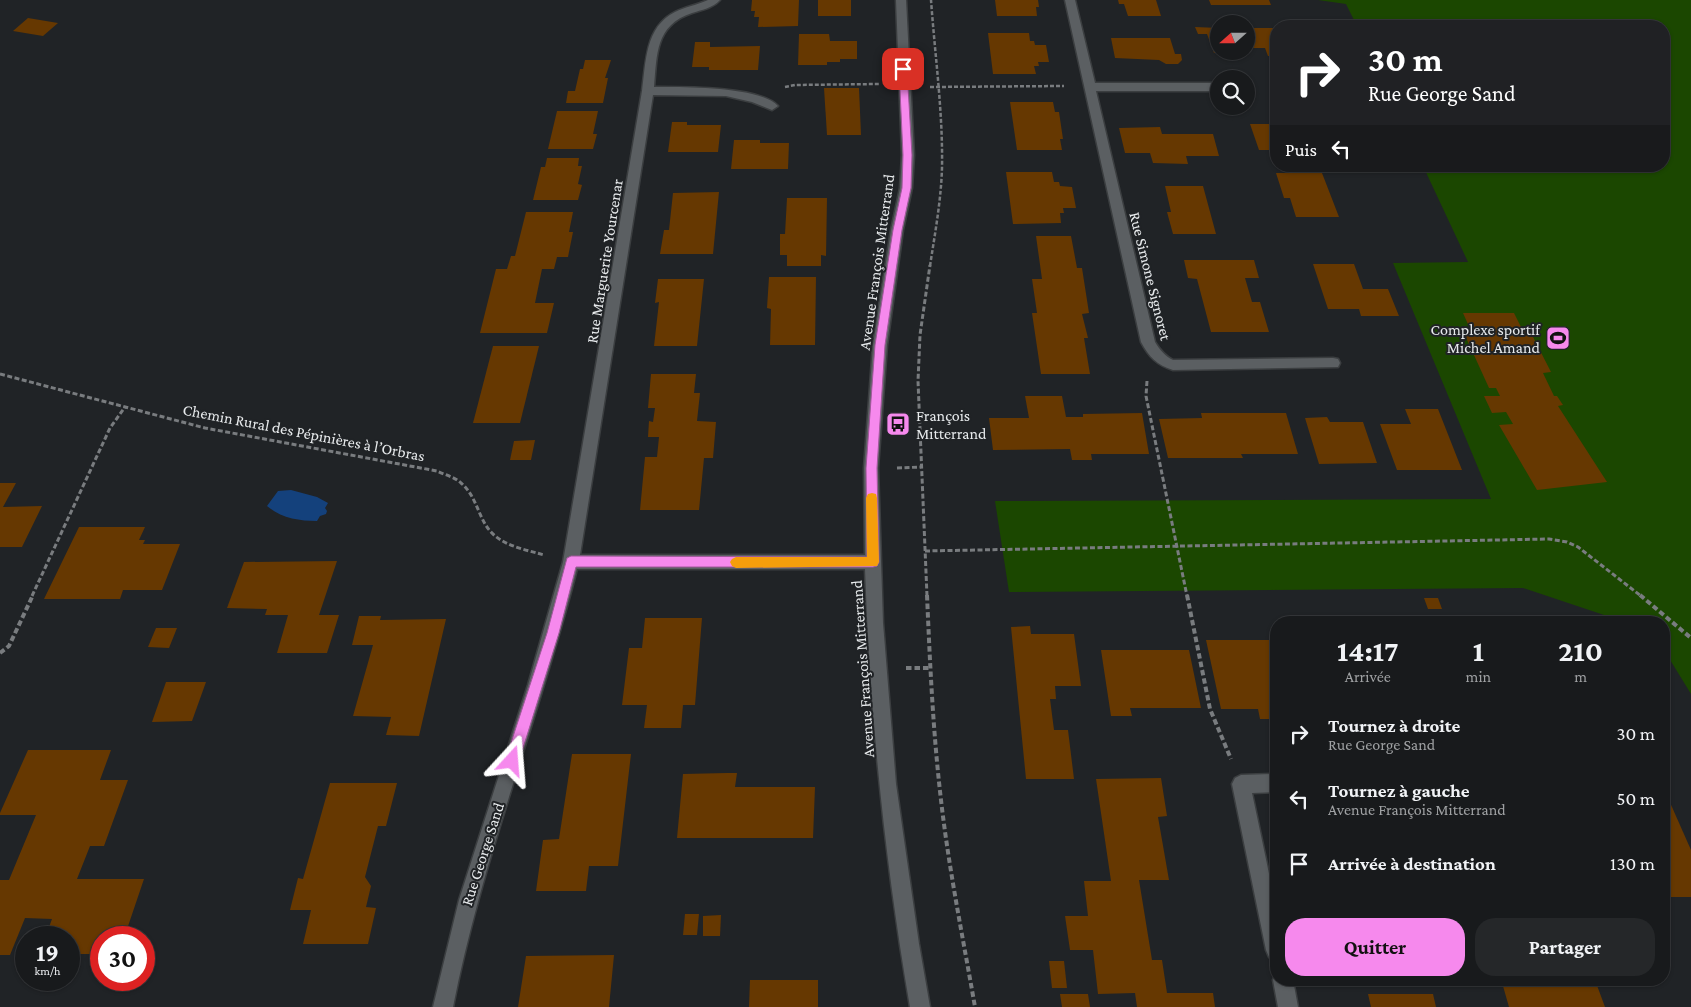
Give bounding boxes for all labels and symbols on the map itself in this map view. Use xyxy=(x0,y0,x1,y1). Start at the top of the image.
north arrow xyxy=(1210,15,1255,60)
pin xyxy=(882,48,924,90)
street label: Avenue François Mitterrand xyxy=(856,172,898,351)
street label: Rue Marguerite Yourcenar xyxy=(583,177,627,345)
street label: Rue Simone Signoret xyxy=(1125,210,1175,343)
place label: Complexe sportif Michel Amand xyxy=(1431,321,1541,356)
sports icon: Complexe sportif Michel Amand xyxy=(1545,325,1571,351)
street label: Chemin Rural des Pépinières à l’Orbras xyxy=(181,401,426,465)
place label: François Mitterrand xyxy=(916,407,987,442)
bus stop icon: François Mitterrand xyxy=(885,411,911,437)
street label: Avenue François Mitterrand xyxy=(848,579,878,758)
position arrow xyxy=(485,734,537,786)
street label: Rue George Sand xyxy=(458,800,508,908)
speed limit sign: 30 xyxy=(90,926,155,991)

